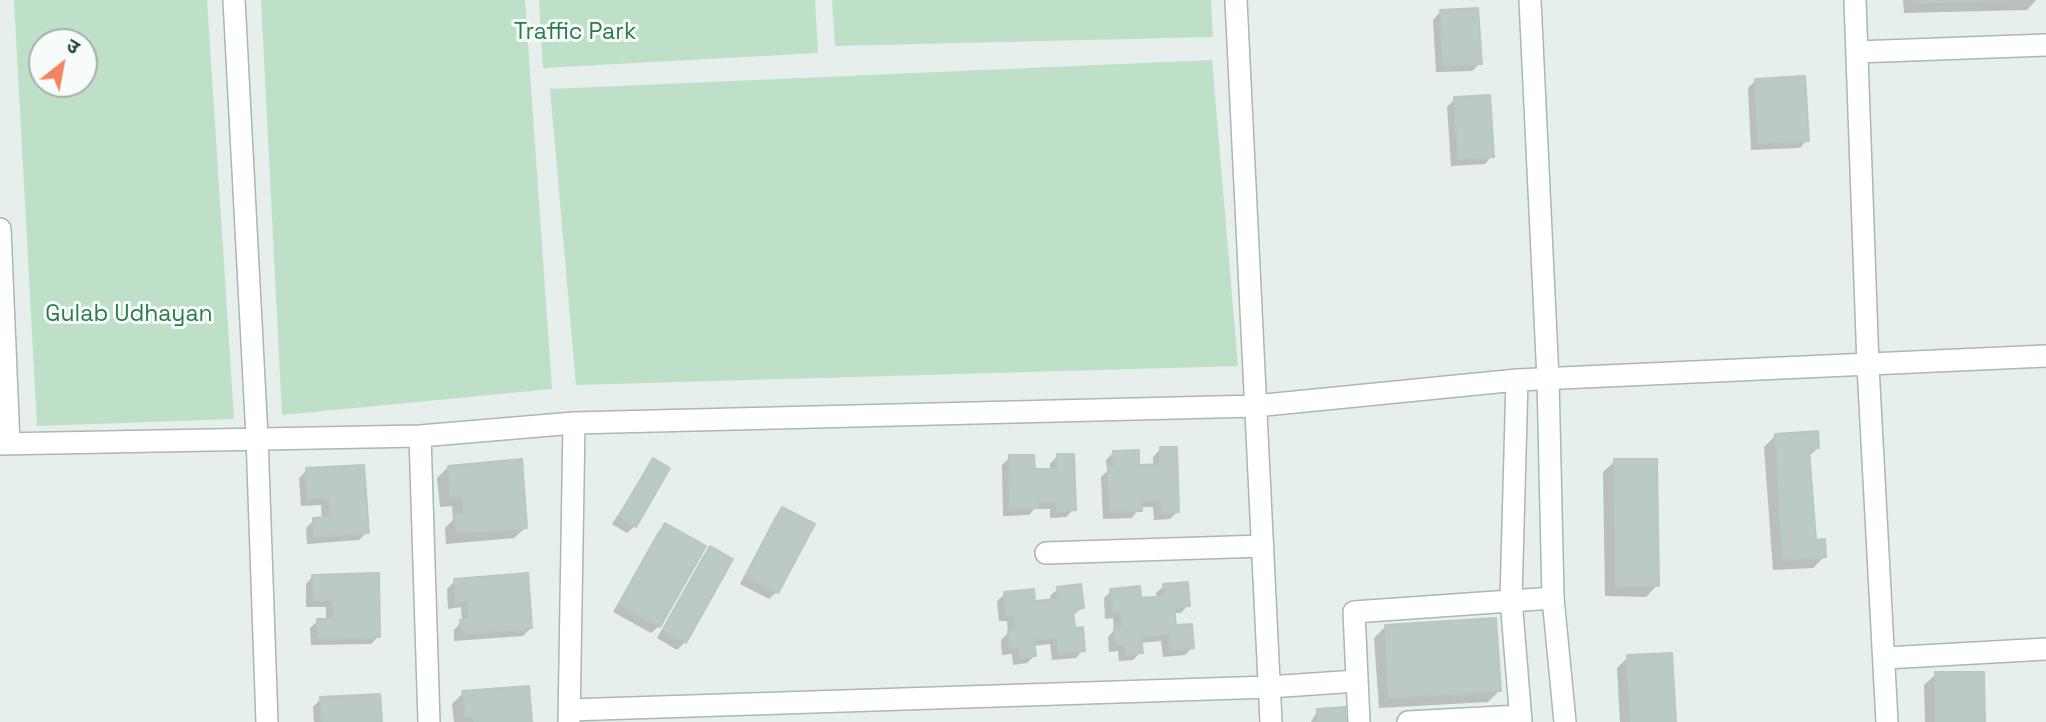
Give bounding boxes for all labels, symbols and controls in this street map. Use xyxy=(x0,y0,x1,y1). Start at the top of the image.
park label: Traffic Park xyxy=(514,19,636,47)
north arrow xyxy=(28,28,98,98)
text: उ xyxy=(62,33,84,60)
park label: Gulab Udhayan xyxy=(45,301,213,329)

